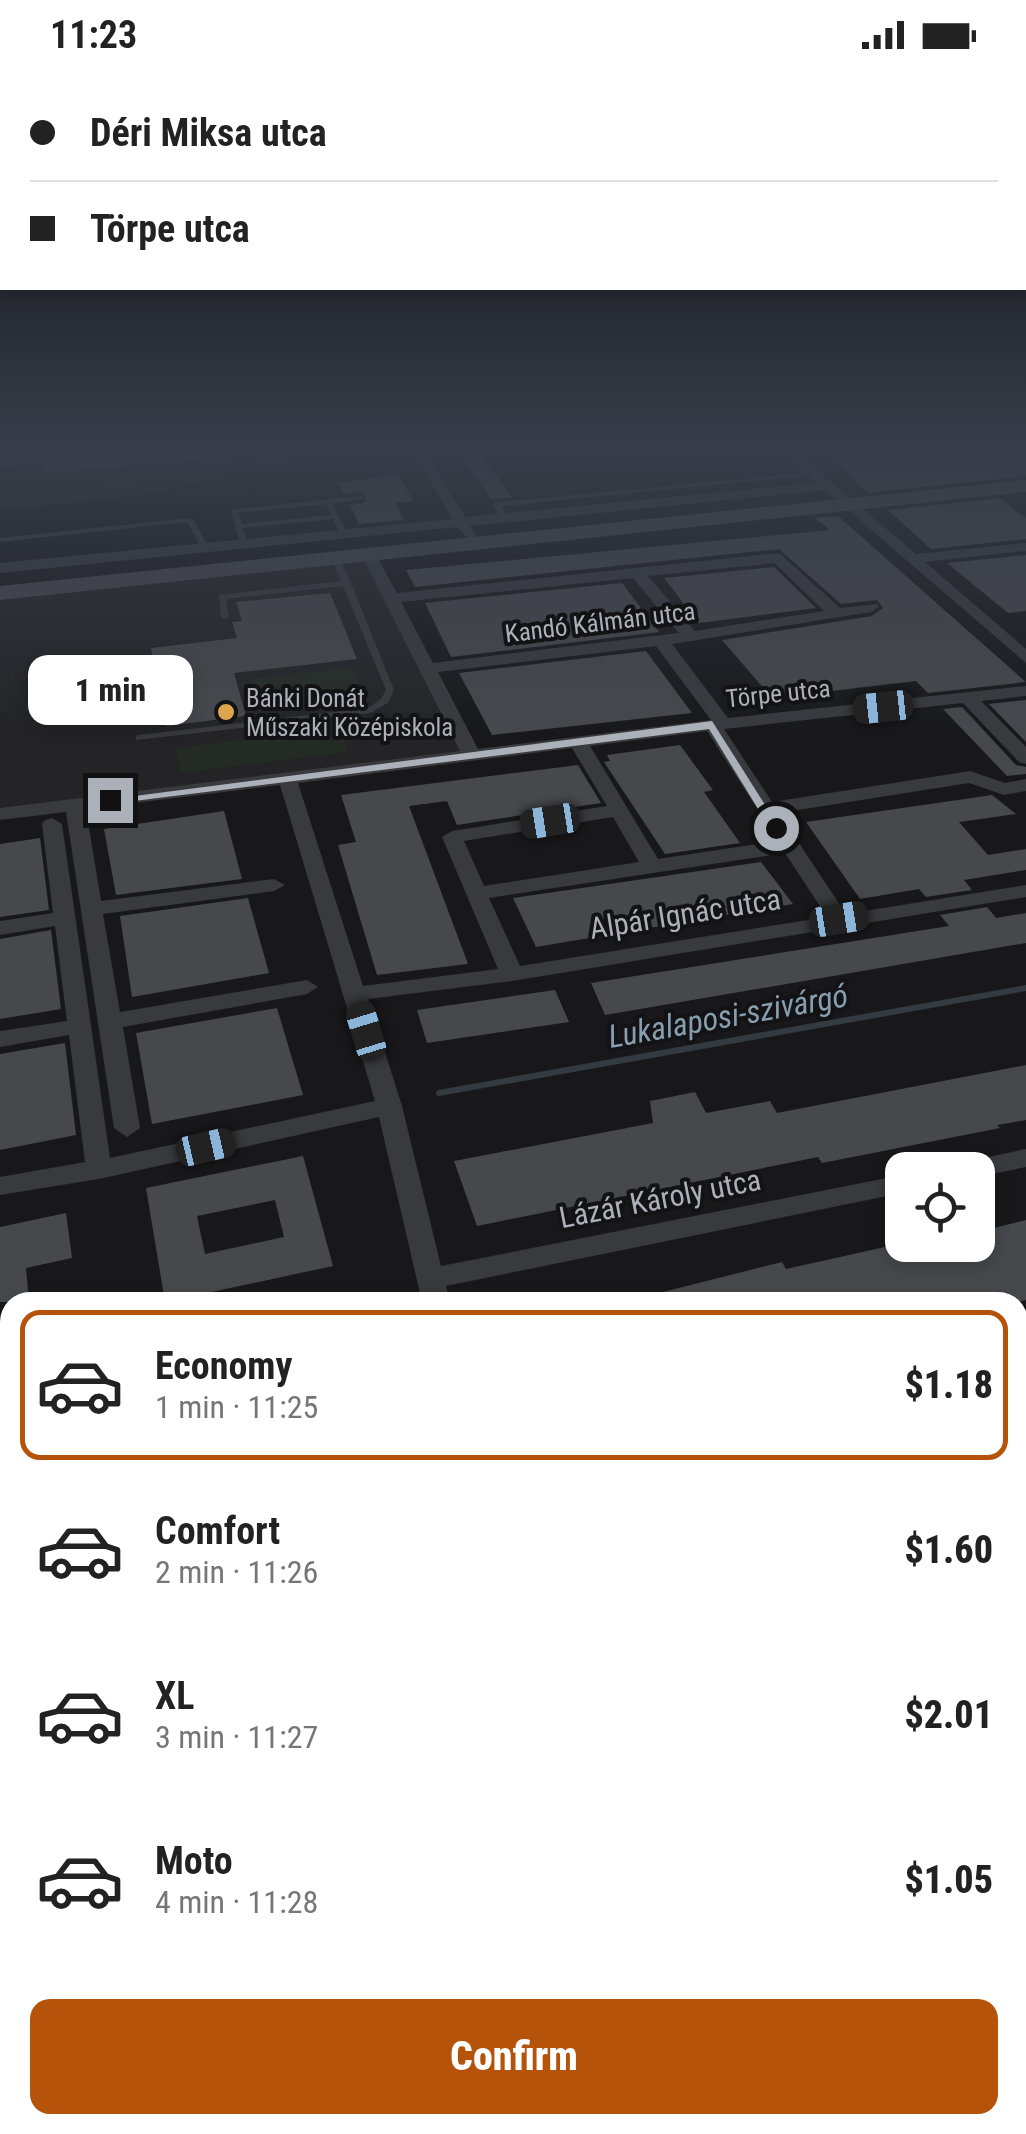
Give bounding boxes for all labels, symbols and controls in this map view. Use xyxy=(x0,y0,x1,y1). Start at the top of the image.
text: 11:23 xyxy=(50,13,137,57)
text: Déri Miksa utca xyxy=(90,111,327,155)
text: Törpe utca xyxy=(90,207,250,251)
street label: Kandó Kálmán utca xyxy=(503,596,697,649)
callout: 1 min xyxy=(28,655,192,725)
text: 1 min xyxy=(75,671,146,709)
street label: Törpe utca xyxy=(724,674,832,713)
place label: Bánki Donát Műszaki Középiskola xyxy=(246,684,453,742)
car xyxy=(852,689,914,725)
marker: Bánki Donát Műszaki Középiskola xyxy=(215,701,237,723)
route end xyxy=(88,778,133,823)
car xyxy=(518,801,582,841)
route start xyxy=(754,806,799,851)
street label: Alpár Ignác utca xyxy=(587,881,783,946)
car xyxy=(807,899,871,939)
water label: Lukalaposi-szivárgó xyxy=(605,976,851,1056)
car xyxy=(343,998,389,1064)
car xyxy=(173,1126,239,1168)
map controls xyxy=(885,1152,995,1262)
button: locate xyxy=(885,1152,995,1262)
street label: Lázár Károly utca xyxy=(556,1162,764,1235)
icon: car xyxy=(35,1340,125,1430)
text: Economy xyxy=(155,1344,292,1388)
text: $1.18 xyxy=(904,1363,993,1407)
text: 1 min · 11:25 xyxy=(155,1388,318,1426)
icon: car xyxy=(35,1505,125,1595)
text: Comfort xyxy=(155,1509,280,1553)
text: $1.60 xyxy=(904,1528,993,1572)
text: 2 min · 11:26 xyxy=(155,1553,318,1591)
icon: car xyxy=(35,1670,125,1760)
text: XL xyxy=(155,1674,194,1718)
text: $2.01 xyxy=(904,1693,993,1737)
text: 3 min · 11:27 xyxy=(155,1718,318,1756)
icon: car xyxy=(35,1835,125,1925)
text: Moto xyxy=(155,1839,233,1883)
text: $1.05 xyxy=(904,1858,993,1902)
text: 4 min · 11:28 xyxy=(155,1883,318,1921)
button: Confirm xyxy=(30,1999,998,2114)

